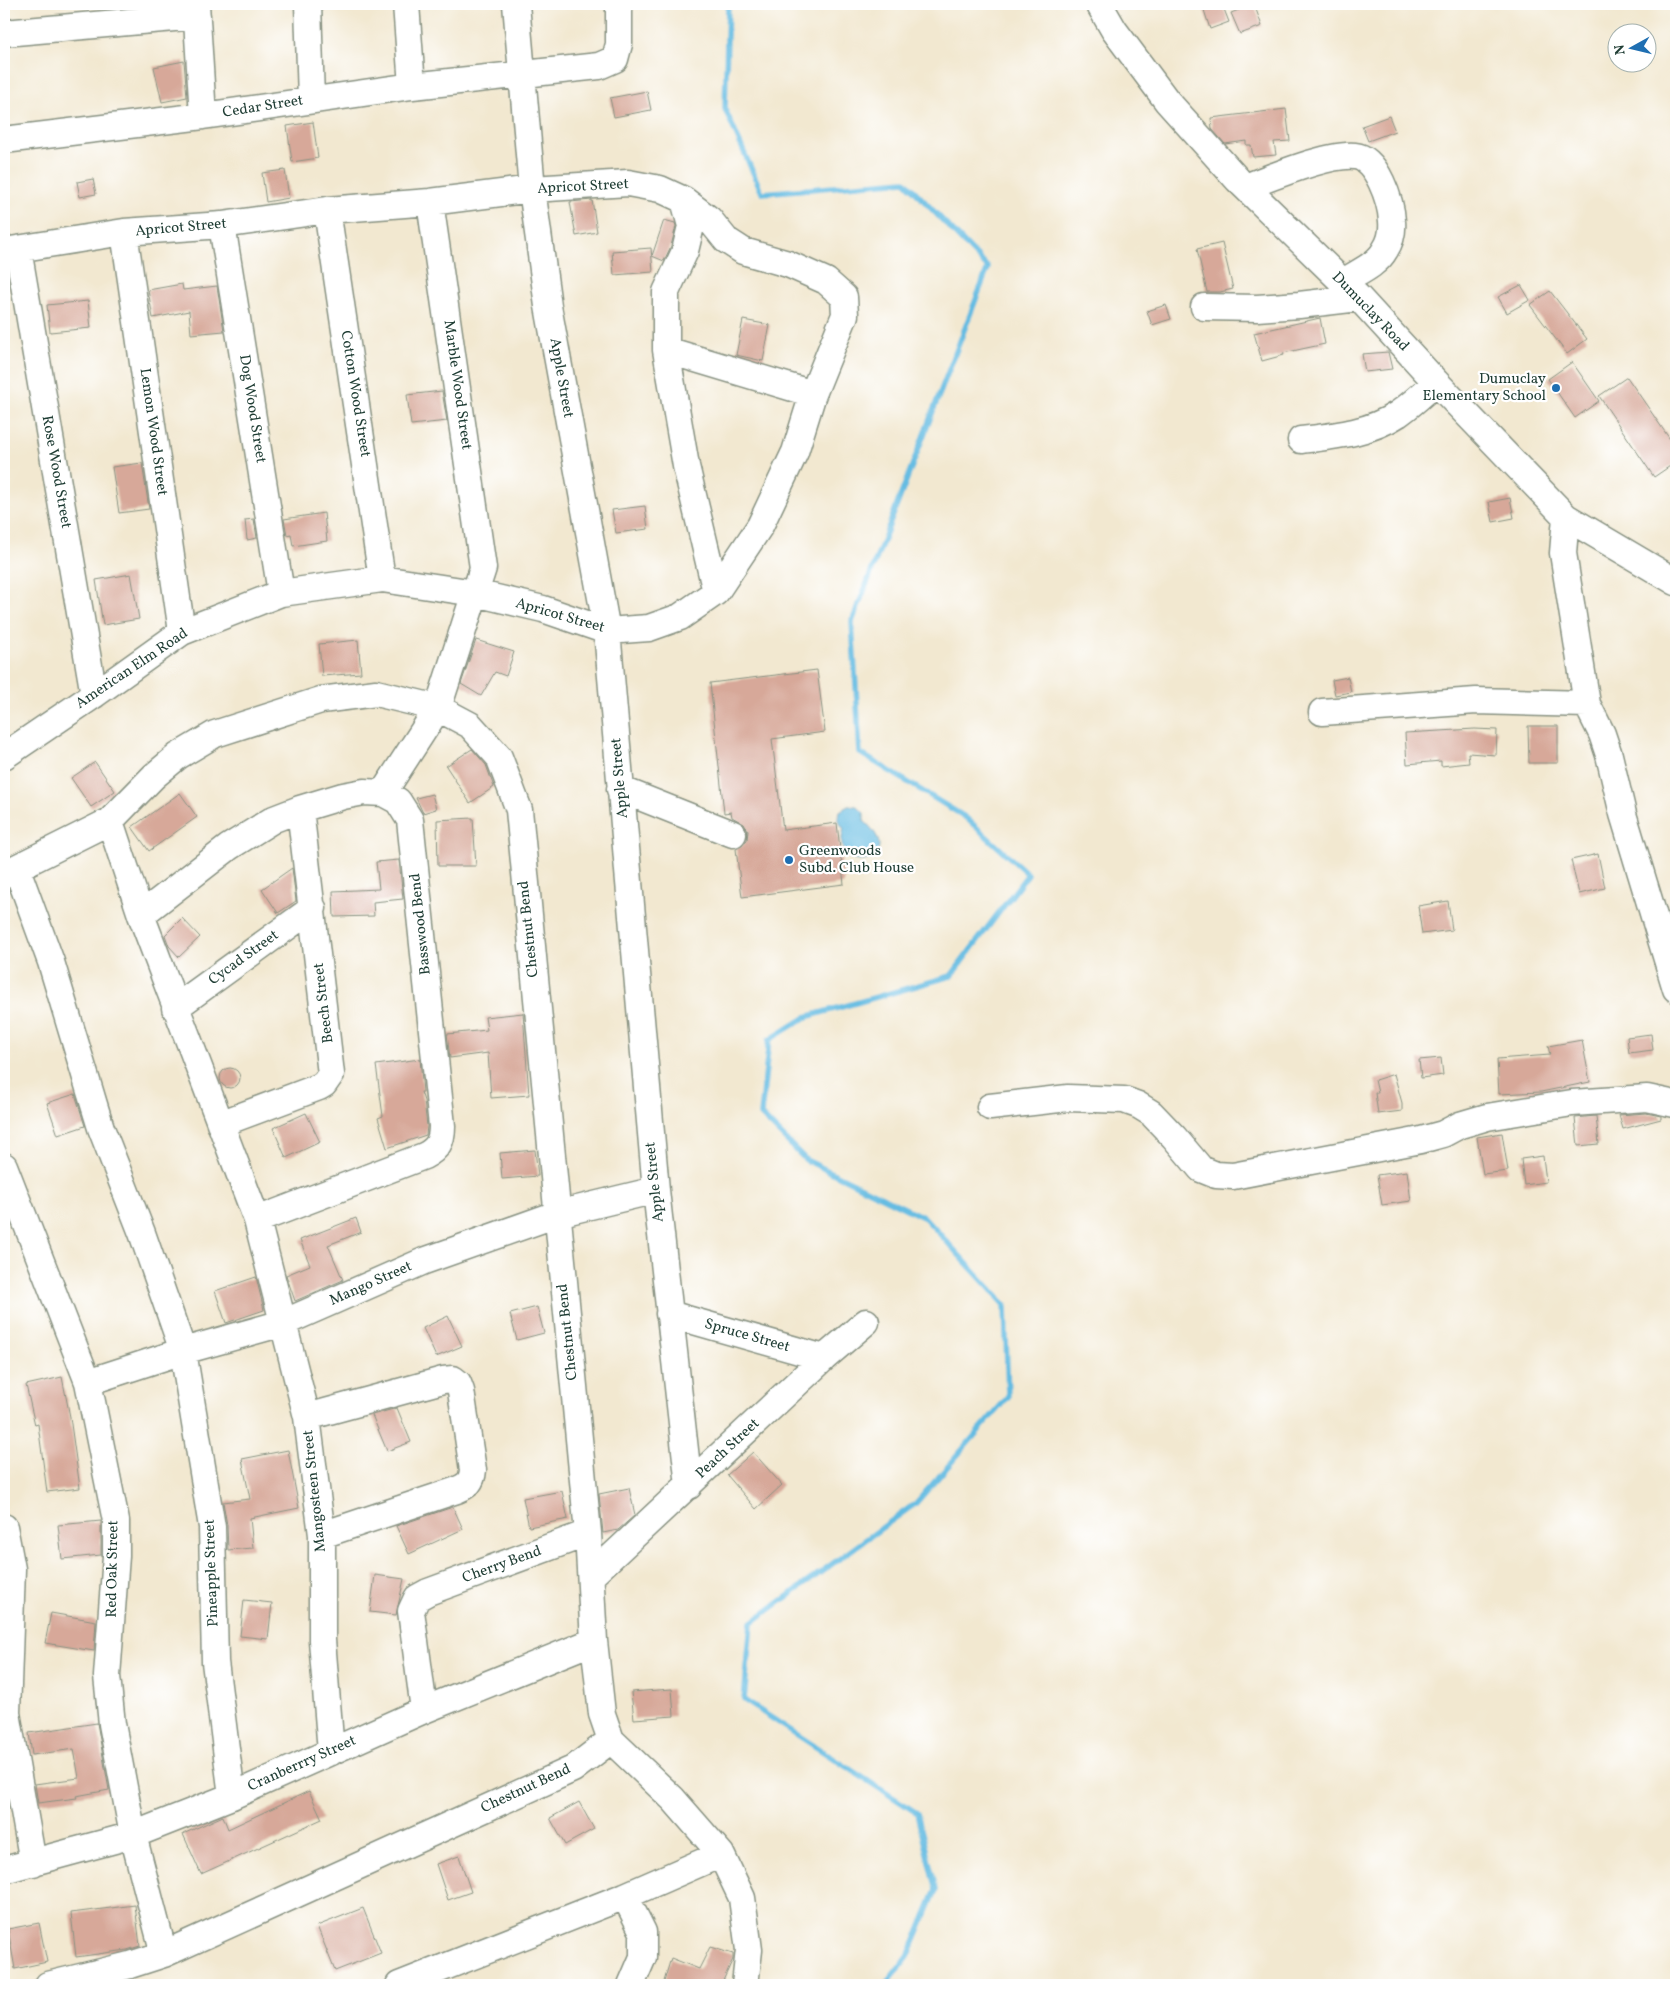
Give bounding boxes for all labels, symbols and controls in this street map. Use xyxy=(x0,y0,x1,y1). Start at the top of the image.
north arrow xyxy=(1608,22,1658,72)
text: N xyxy=(1610,43,1631,56)
street label: Cedar Street xyxy=(221,90,305,124)
street label: Apricot Street xyxy=(537,174,629,200)
street label: Apricot Street xyxy=(134,214,228,242)
street label: Dumuclay Road xyxy=(1326,267,1414,357)
street label: Marble Wood Street xyxy=(438,319,476,451)
street label: Cotton Wood Street xyxy=(335,329,375,459)
street label: Apple Street xyxy=(544,336,578,420)
street label: Dog Wood Street xyxy=(233,353,271,465)
street label: Lemon Wood Street xyxy=(134,367,172,497)
place label: Dumuclay Elementary School xyxy=(1423,369,1546,407)
marker: Dumuclay Elementary School xyxy=(1550,382,1562,394)
street label: Rose Wood Street xyxy=(36,414,76,530)
street label: Apricot Street xyxy=(513,593,607,639)
street label: American Elm Road xyxy=(72,624,192,714)
street label: Apple Street xyxy=(606,737,634,819)
place label: Greenwoods Subd. Club House xyxy=(799,841,914,879)
marker: Greenwoods Subd. Club House xyxy=(783,854,795,866)
street label: Basswood Bend xyxy=(405,872,437,976)
street label: Chestnut Bend xyxy=(513,880,545,978)
street label: Cycad Street xyxy=(205,925,283,991)
street label: Beech Street xyxy=(309,961,339,1045)
street label: Apple Street xyxy=(640,1141,670,1223)
street label: Mango Street xyxy=(326,1256,416,1312)
street label: Chestnut Bend xyxy=(552,1283,584,1381)
street label: Spruce Street xyxy=(702,1314,792,1358)
street label: Peach Street xyxy=(691,1414,765,1484)
street label: Mangosteen Street xyxy=(298,1429,332,1553)
street label: Pineapple Street xyxy=(200,1519,224,1627)
street label: Red Oak Street xyxy=(102,1520,124,1618)
street label: Cherry Bend xyxy=(459,1541,545,1589)
street label: Cranberrry Street xyxy=(244,1731,360,1797)
street label: Chestnut Bend xyxy=(478,1759,574,1819)

